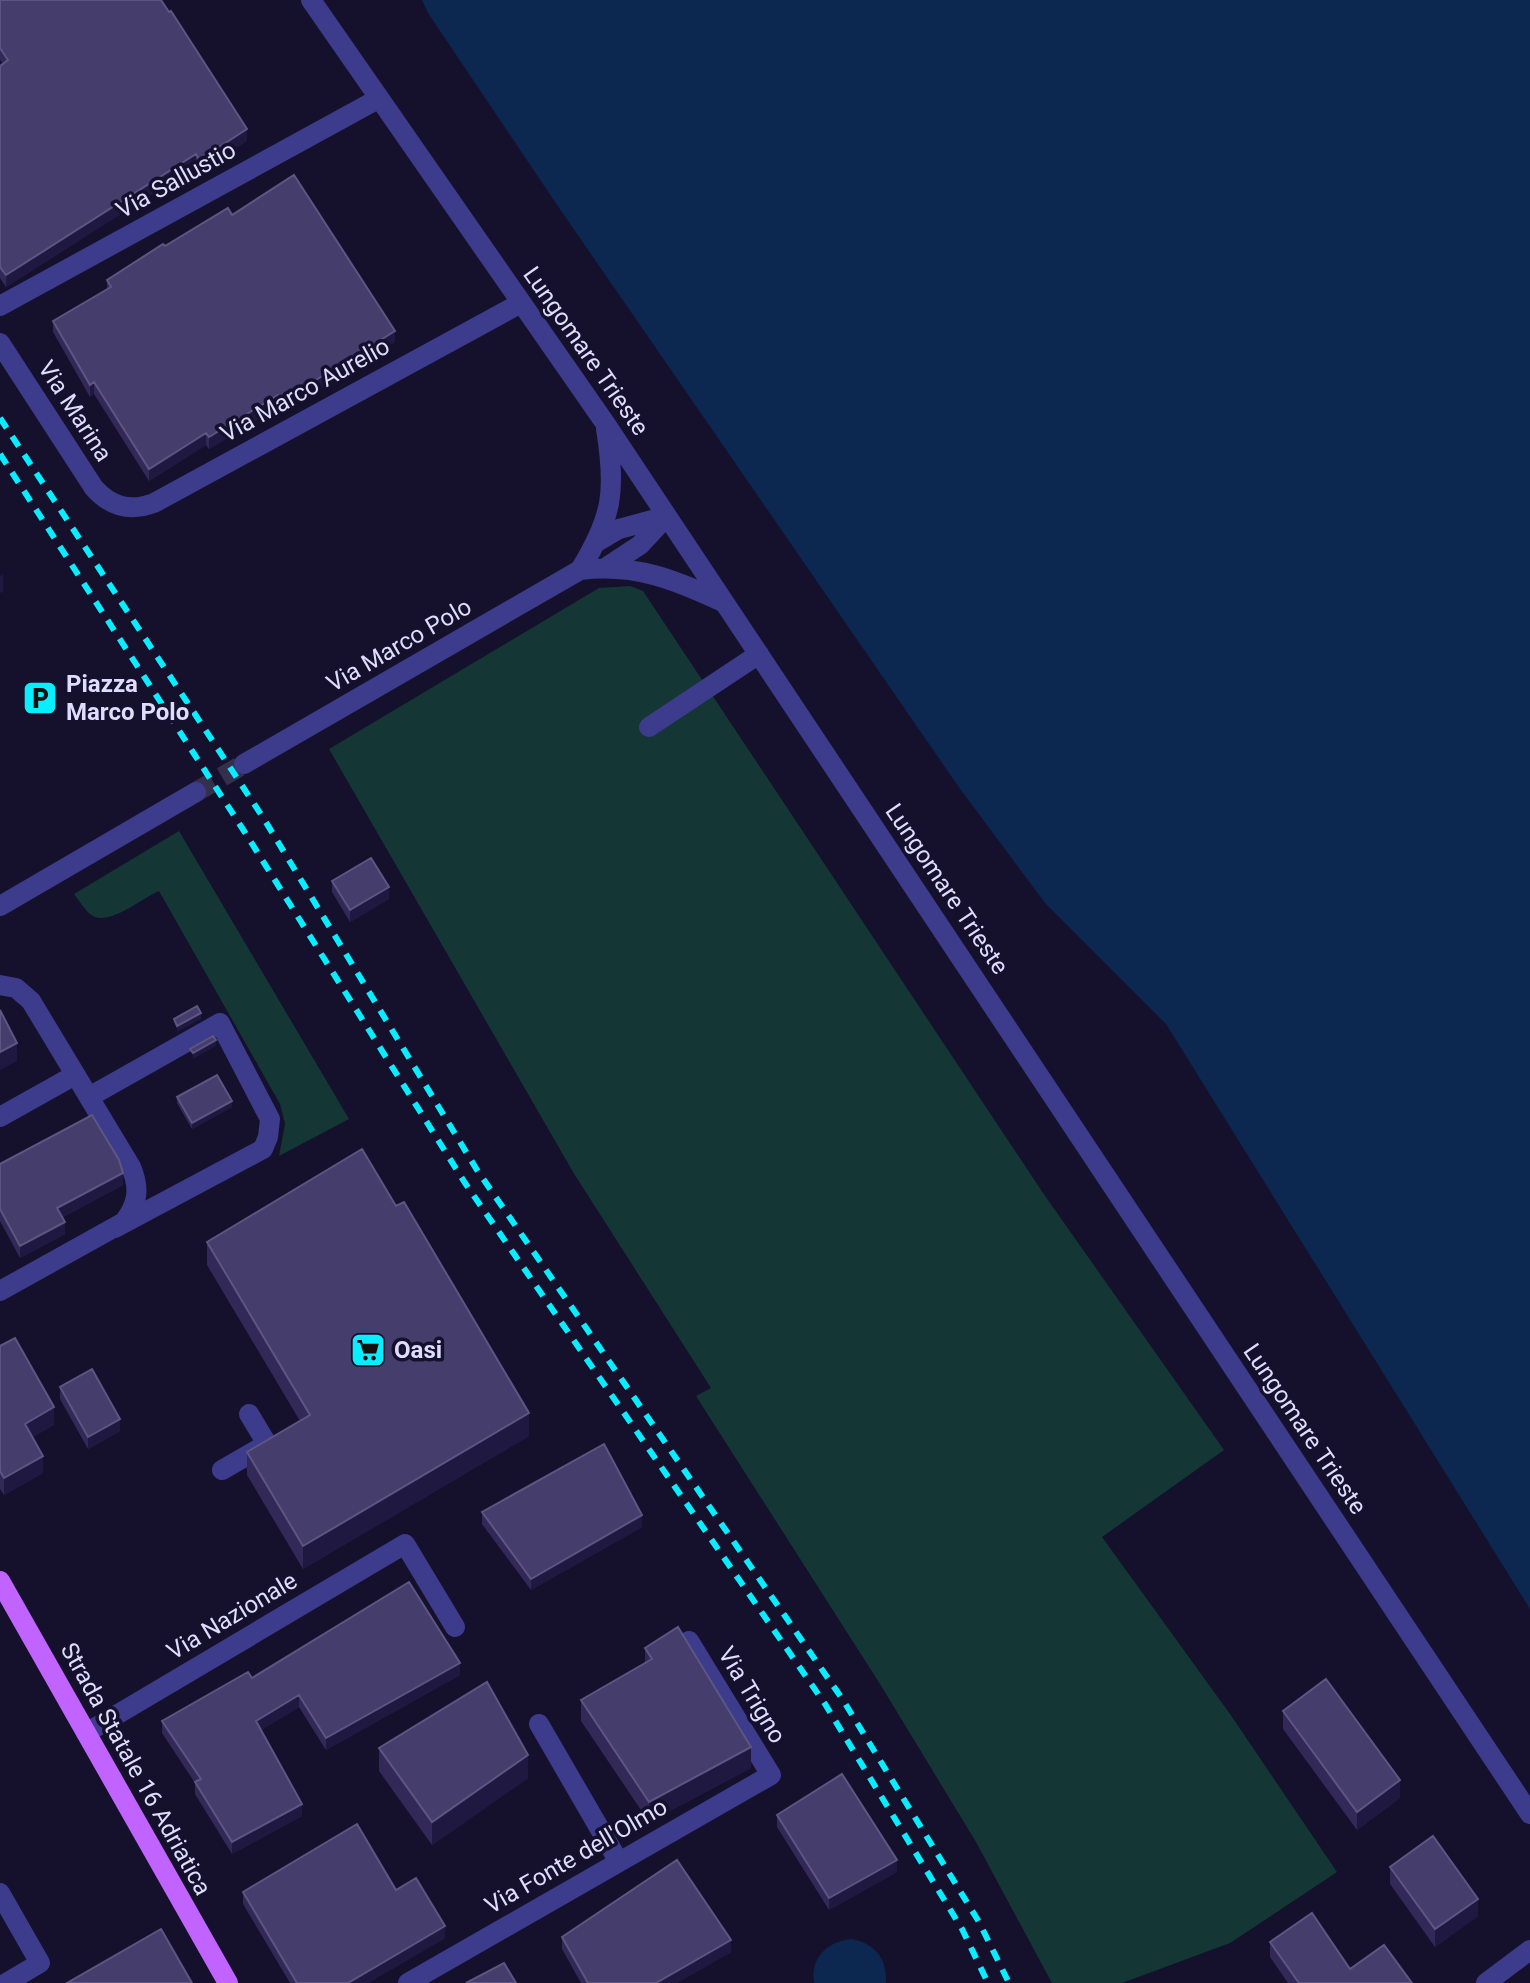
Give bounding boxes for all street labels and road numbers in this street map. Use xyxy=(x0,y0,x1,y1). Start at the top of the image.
street label: Via Sallustio xyxy=(111,136,241,224)
street label: Lungomare Trieste xyxy=(517,261,655,441)
street label: Via Marco Aurelio xyxy=(216,332,394,448)
street label: Via Marina xyxy=(32,355,118,467)
street label: Via Marco Polo xyxy=(322,592,476,698)
street label: Lungomare Trieste xyxy=(880,799,1014,979)
street label: Lungomare Trieste xyxy=(1238,1339,1372,1519)
street label: Via Nazionale xyxy=(162,1566,302,1666)
street label: Strada Statale 16 Adriatica xyxy=(55,1638,217,1900)
street label: Via Trigno xyxy=(712,1642,792,1748)
street label: Via Fonte dell'Olmo xyxy=(480,1792,672,1920)

